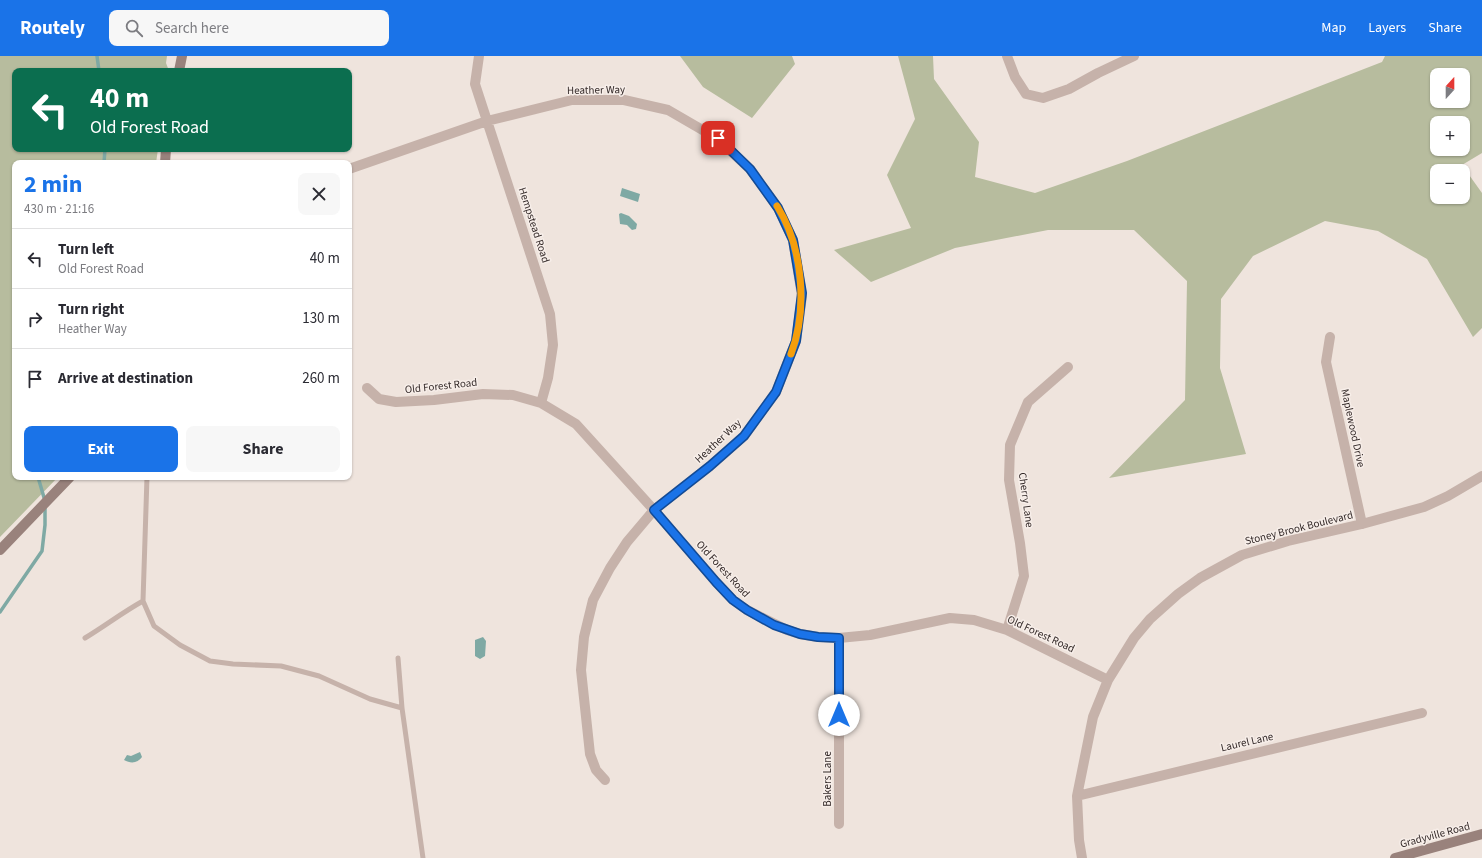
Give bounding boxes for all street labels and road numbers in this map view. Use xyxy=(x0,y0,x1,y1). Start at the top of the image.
street label: Heather Way xyxy=(567,82,625,98)
street label: Hempstead Road xyxy=(515,185,553,265)
street label: Old Forest Road xyxy=(404,375,478,397)
street label: Maplewood Drive xyxy=(1337,387,1369,469)
street label: Heather Way xyxy=(692,416,744,466)
street label: Cherry Lane xyxy=(1015,472,1037,529)
street label: Stoney Brook Boulevard xyxy=(1243,507,1355,549)
street label: Old Forest Road xyxy=(693,537,753,601)
street label: Old Forest Road xyxy=(1005,612,1077,656)
street label: Laurel Lane xyxy=(1219,729,1275,755)
street label: Bakers Lane xyxy=(820,751,835,807)
street label: Gradyville Road xyxy=(1398,818,1472,852)

